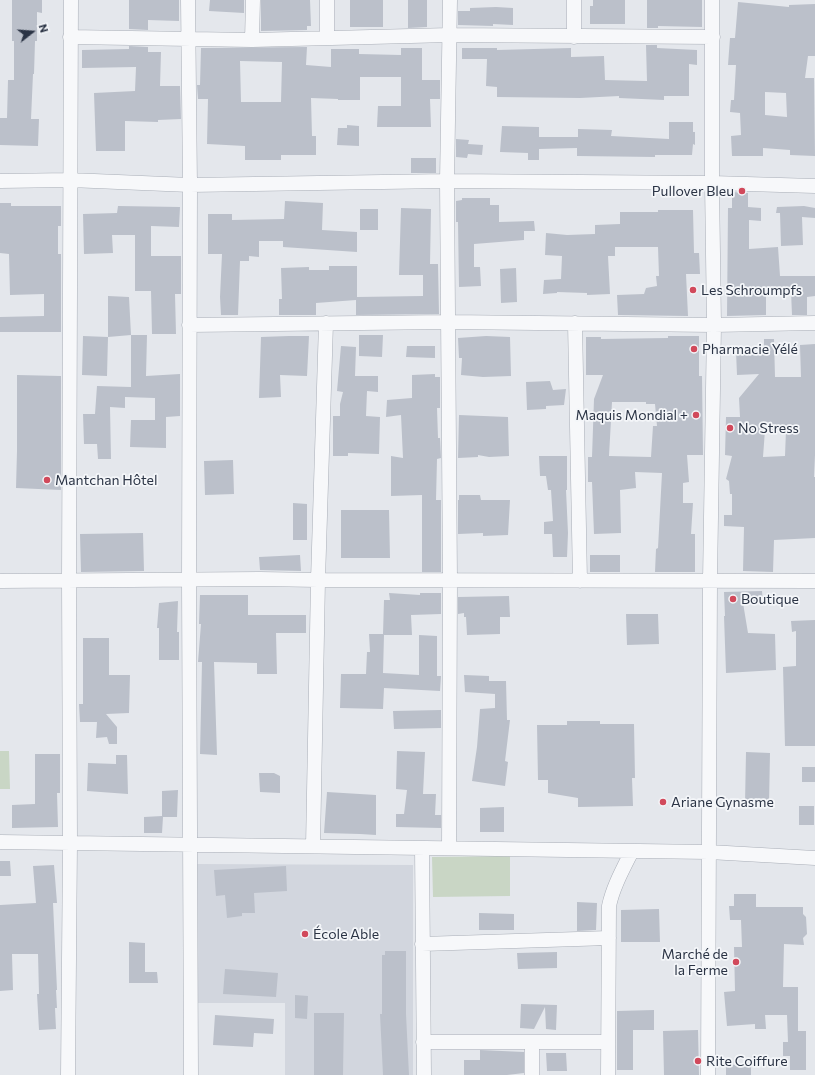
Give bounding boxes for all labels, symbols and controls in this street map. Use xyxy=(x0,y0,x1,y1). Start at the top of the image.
north arrow xyxy=(12,12,52,52)
text: N xyxy=(37,22,51,34)
place label: Pullover Bleu xyxy=(652,183,734,199)
marker: Pullover Bleu xyxy=(737,186,747,196)
place label: Les Schroumpfs xyxy=(701,282,802,298)
marker: Les Schroumpfs xyxy=(688,285,698,295)
place label: Pharmacie Yélé xyxy=(702,341,798,357)
marker: Pharmacie Yélé xyxy=(689,344,699,354)
place label: Maquis Mondial + xyxy=(576,407,688,423)
marker: Maquis Mondial + xyxy=(691,410,701,420)
place label: No Stress xyxy=(738,420,799,436)
marker: No Stress xyxy=(725,423,735,433)
place label: Mantchan Hôtel xyxy=(55,472,158,488)
marker: Mantchan Hôtel xyxy=(42,475,52,485)
place label: Boutique xyxy=(741,591,799,607)
marker: Boutique xyxy=(728,594,738,604)
place label: Ariane Gynasme xyxy=(671,794,774,810)
marker: Ariane Gynasme xyxy=(658,797,668,807)
place label: École Able xyxy=(313,926,379,942)
marker: École Able xyxy=(300,929,310,939)
place label: Marché de la Ferme xyxy=(662,946,728,978)
marker: Marché de la Ferme xyxy=(731,957,741,967)
place label: Rite Coiffure xyxy=(706,1053,788,1069)
marker: Rite Coiffure xyxy=(693,1056,703,1066)

